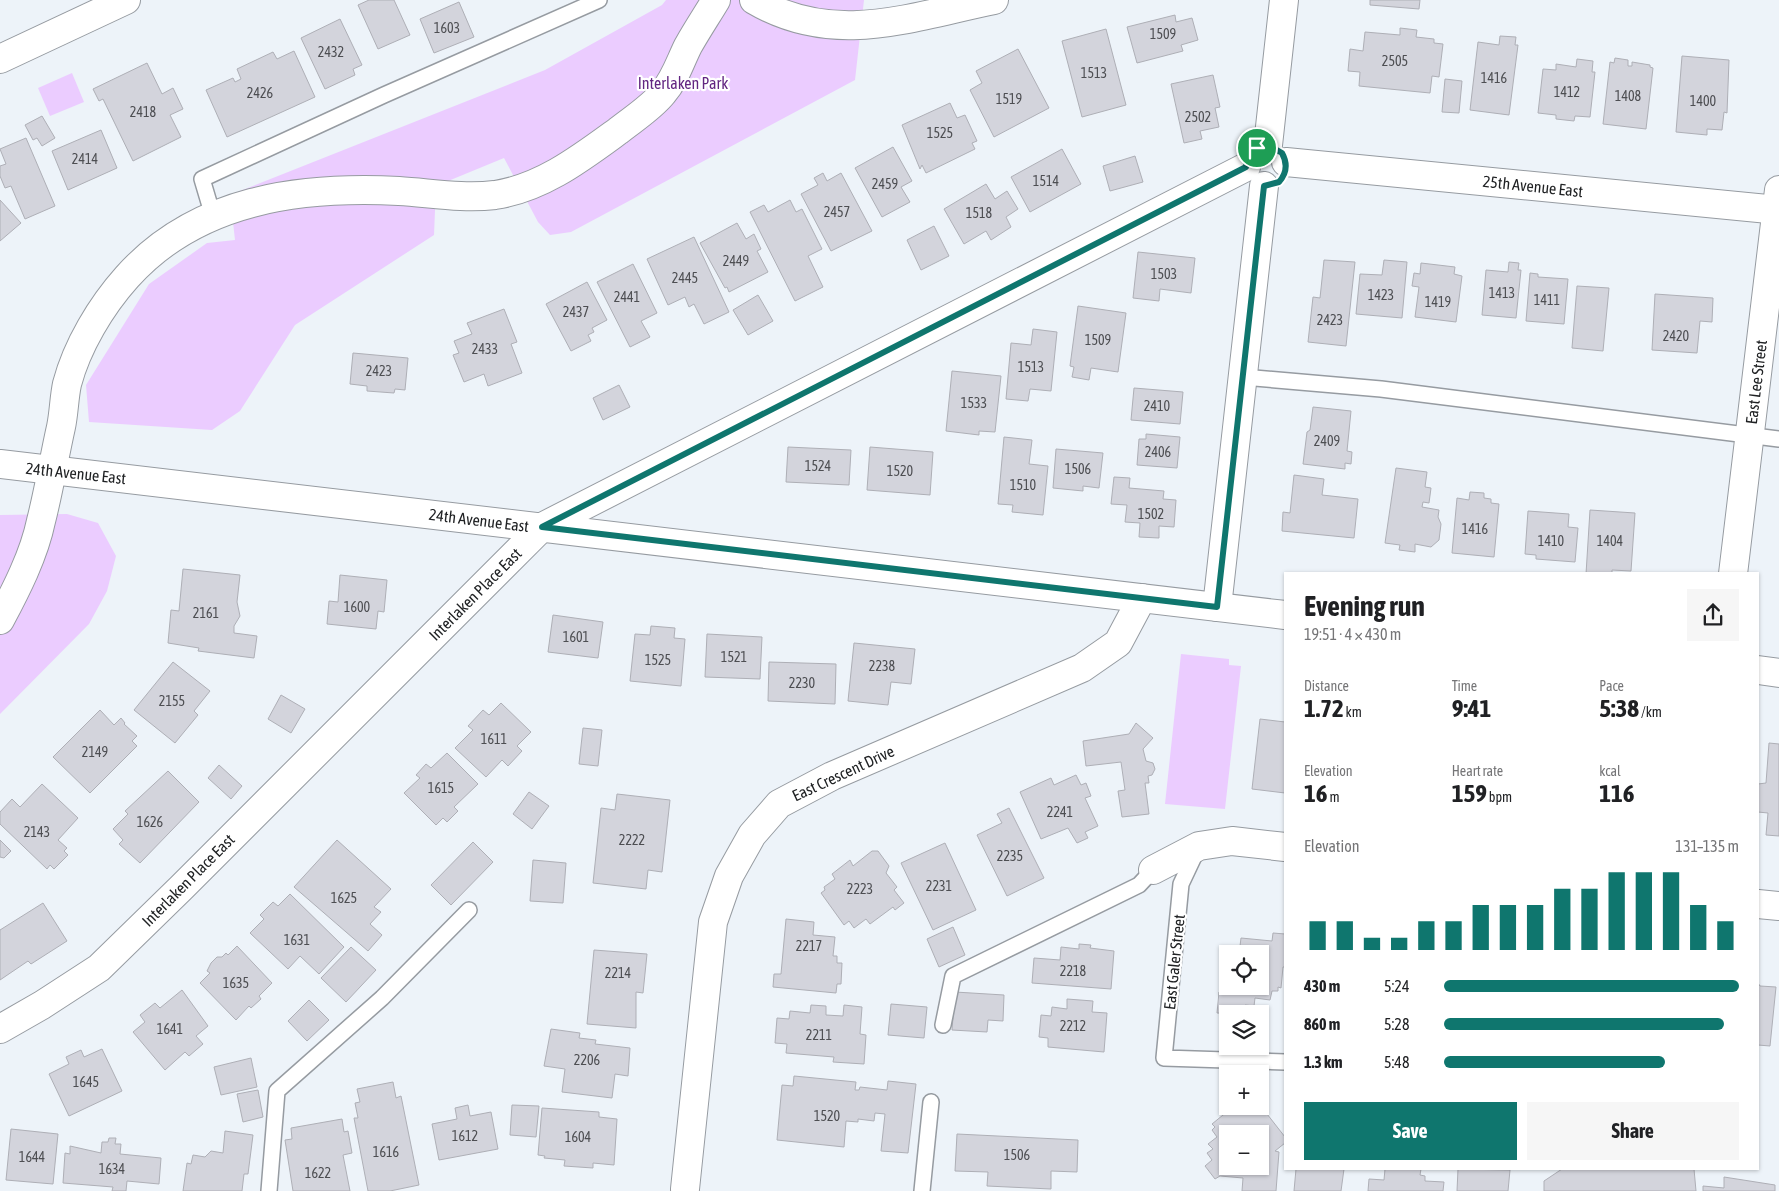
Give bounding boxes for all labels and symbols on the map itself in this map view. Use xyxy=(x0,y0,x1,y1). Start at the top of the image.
house number: 1603 xyxy=(434,20,460,36)
house number: 1509 xyxy=(1150,26,1176,42)
house number: 2432 xyxy=(318,44,344,60)
house number: 2505 xyxy=(1382,53,1408,69)
house number: 1513 xyxy=(1081,65,1107,81)
house number: 1416 xyxy=(1481,70,1508,86)
park label: Interlaken Park xyxy=(638,74,728,92)
house number: 1412 xyxy=(1554,84,1580,100)
house number: 2426 xyxy=(247,85,274,101)
house number: 1408 xyxy=(1615,88,1642,104)
house number: 1519 xyxy=(996,91,1022,107)
house number: 1400 xyxy=(1690,93,1717,109)
house number: 2418 xyxy=(130,104,157,120)
house number: 2502 xyxy=(1185,109,1211,125)
house number: 1525 xyxy=(927,125,953,141)
pin xyxy=(1236,127,1278,169)
house number: 2414 xyxy=(72,151,99,167)
street label: 25th Avenue East xyxy=(1482,172,1584,200)
house number: 1514 xyxy=(1033,173,1060,189)
house number: 2459 xyxy=(872,176,898,192)
house number: 2457 xyxy=(824,204,850,220)
house number: 1518 xyxy=(966,205,993,221)
house number: 2449 xyxy=(723,253,749,269)
house number: 1503 xyxy=(1151,266,1177,282)
house number: 2445 xyxy=(672,270,698,286)
house number: 1413 xyxy=(1489,285,1515,301)
house number: 1423 xyxy=(1368,287,1394,303)
house number: 2441 xyxy=(614,289,640,305)
house number: 1411 xyxy=(1534,292,1560,308)
house number: 1419 xyxy=(1425,294,1451,310)
house number: 2437 xyxy=(563,304,589,320)
house number: 2423 xyxy=(1317,312,1343,328)
house number: 2420 xyxy=(1663,328,1690,344)
house number: 1509 xyxy=(1085,332,1111,348)
street label: East Lee Street xyxy=(1742,339,1770,425)
house number: 2433 xyxy=(472,341,498,357)
house number: 1513 xyxy=(1018,359,1044,375)
house number: 2423 xyxy=(366,363,392,379)
house number: 1533 xyxy=(961,395,987,411)
house number: 2410 xyxy=(1144,398,1171,414)
house number: 2409 xyxy=(1314,433,1340,449)
house number: 2406 xyxy=(1145,444,1172,460)
house number: 1524 xyxy=(805,458,832,474)
street label: 24th Avenue East xyxy=(25,459,127,487)
house number: 1506 xyxy=(1065,461,1092,477)
house number: 1520 xyxy=(887,463,914,479)
house number: 1510 xyxy=(1010,477,1037,493)
street label: 24th Avenue East xyxy=(428,505,530,535)
house number: 1502 xyxy=(1138,506,1164,522)
house number: 1416 xyxy=(1462,521,1489,537)
house number: 1410 xyxy=(1538,533,1565,549)
house number: 1404 xyxy=(1597,533,1624,549)
street label: Interlaken Place East xyxy=(425,544,525,644)
house number: 1600 xyxy=(344,599,371,615)
house number: 2161 xyxy=(193,605,219,621)
house number: 1601 xyxy=(563,629,589,645)
house number: 1521 xyxy=(721,649,747,665)
house number: 1525 xyxy=(645,652,671,668)
house number: 2238 xyxy=(869,658,896,674)
house number: 2230 xyxy=(789,675,816,691)
house number: 2155 xyxy=(159,693,185,709)
house number: 1611 xyxy=(481,731,507,747)
street label: East Crescent Drive xyxy=(789,742,897,804)
house number: 2149 xyxy=(82,744,108,760)
house number: 1615 xyxy=(428,780,454,796)
house number: 2241 xyxy=(1047,804,1073,820)
house number: 1626 xyxy=(137,814,164,830)
house number: 2143 xyxy=(24,824,50,840)
street label: Interlaken Place East xyxy=(138,830,238,930)
house number: 2222 xyxy=(619,832,645,848)
house number: 2235 xyxy=(997,848,1023,864)
house number: 2231 xyxy=(926,878,952,894)
house number: 2223 xyxy=(847,881,873,897)
house number: 1625 xyxy=(331,890,357,906)
street label: East Galer Street xyxy=(1160,913,1188,1011)
house number: 1631 xyxy=(284,932,310,948)
house number: 2217 xyxy=(796,938,822,954)
house number: 2218 xyxy=(1060,963,1087,979)
house number: 2214 xyxy=(605,965,632,981)
house number: 1635 xyxy=(223,975,249,991)
house number: 2212 xyxy=(1060,1018,1086,1034)
house number: 1641 xyxy=(157,1021,183,1037)
house number: 2211 xyxy=(806,1027,832,1043)
house number: 2206 xyxy=(574,1052,601,1068)
house number: 1645 xyxy=(73,1074,99,1090)
house number: 1520 xyxy=(814,1108,841,1124)
house number: 1612 xyxy=(452,1128,478,1144)
house number: 1604 xyxy=(565,1129,592,1145)
house number: 1616 xyxy=(373,1144,400,1160)
house number: 1506 xyxy=(1004,1147,1031,1163)
house number: 1644 xyxy=(19,1149,46,1165)
house number: 1634 xyxy=(99,1161,126,1177)
house number: 1622 xyxy=(305,1165,331,1181)

